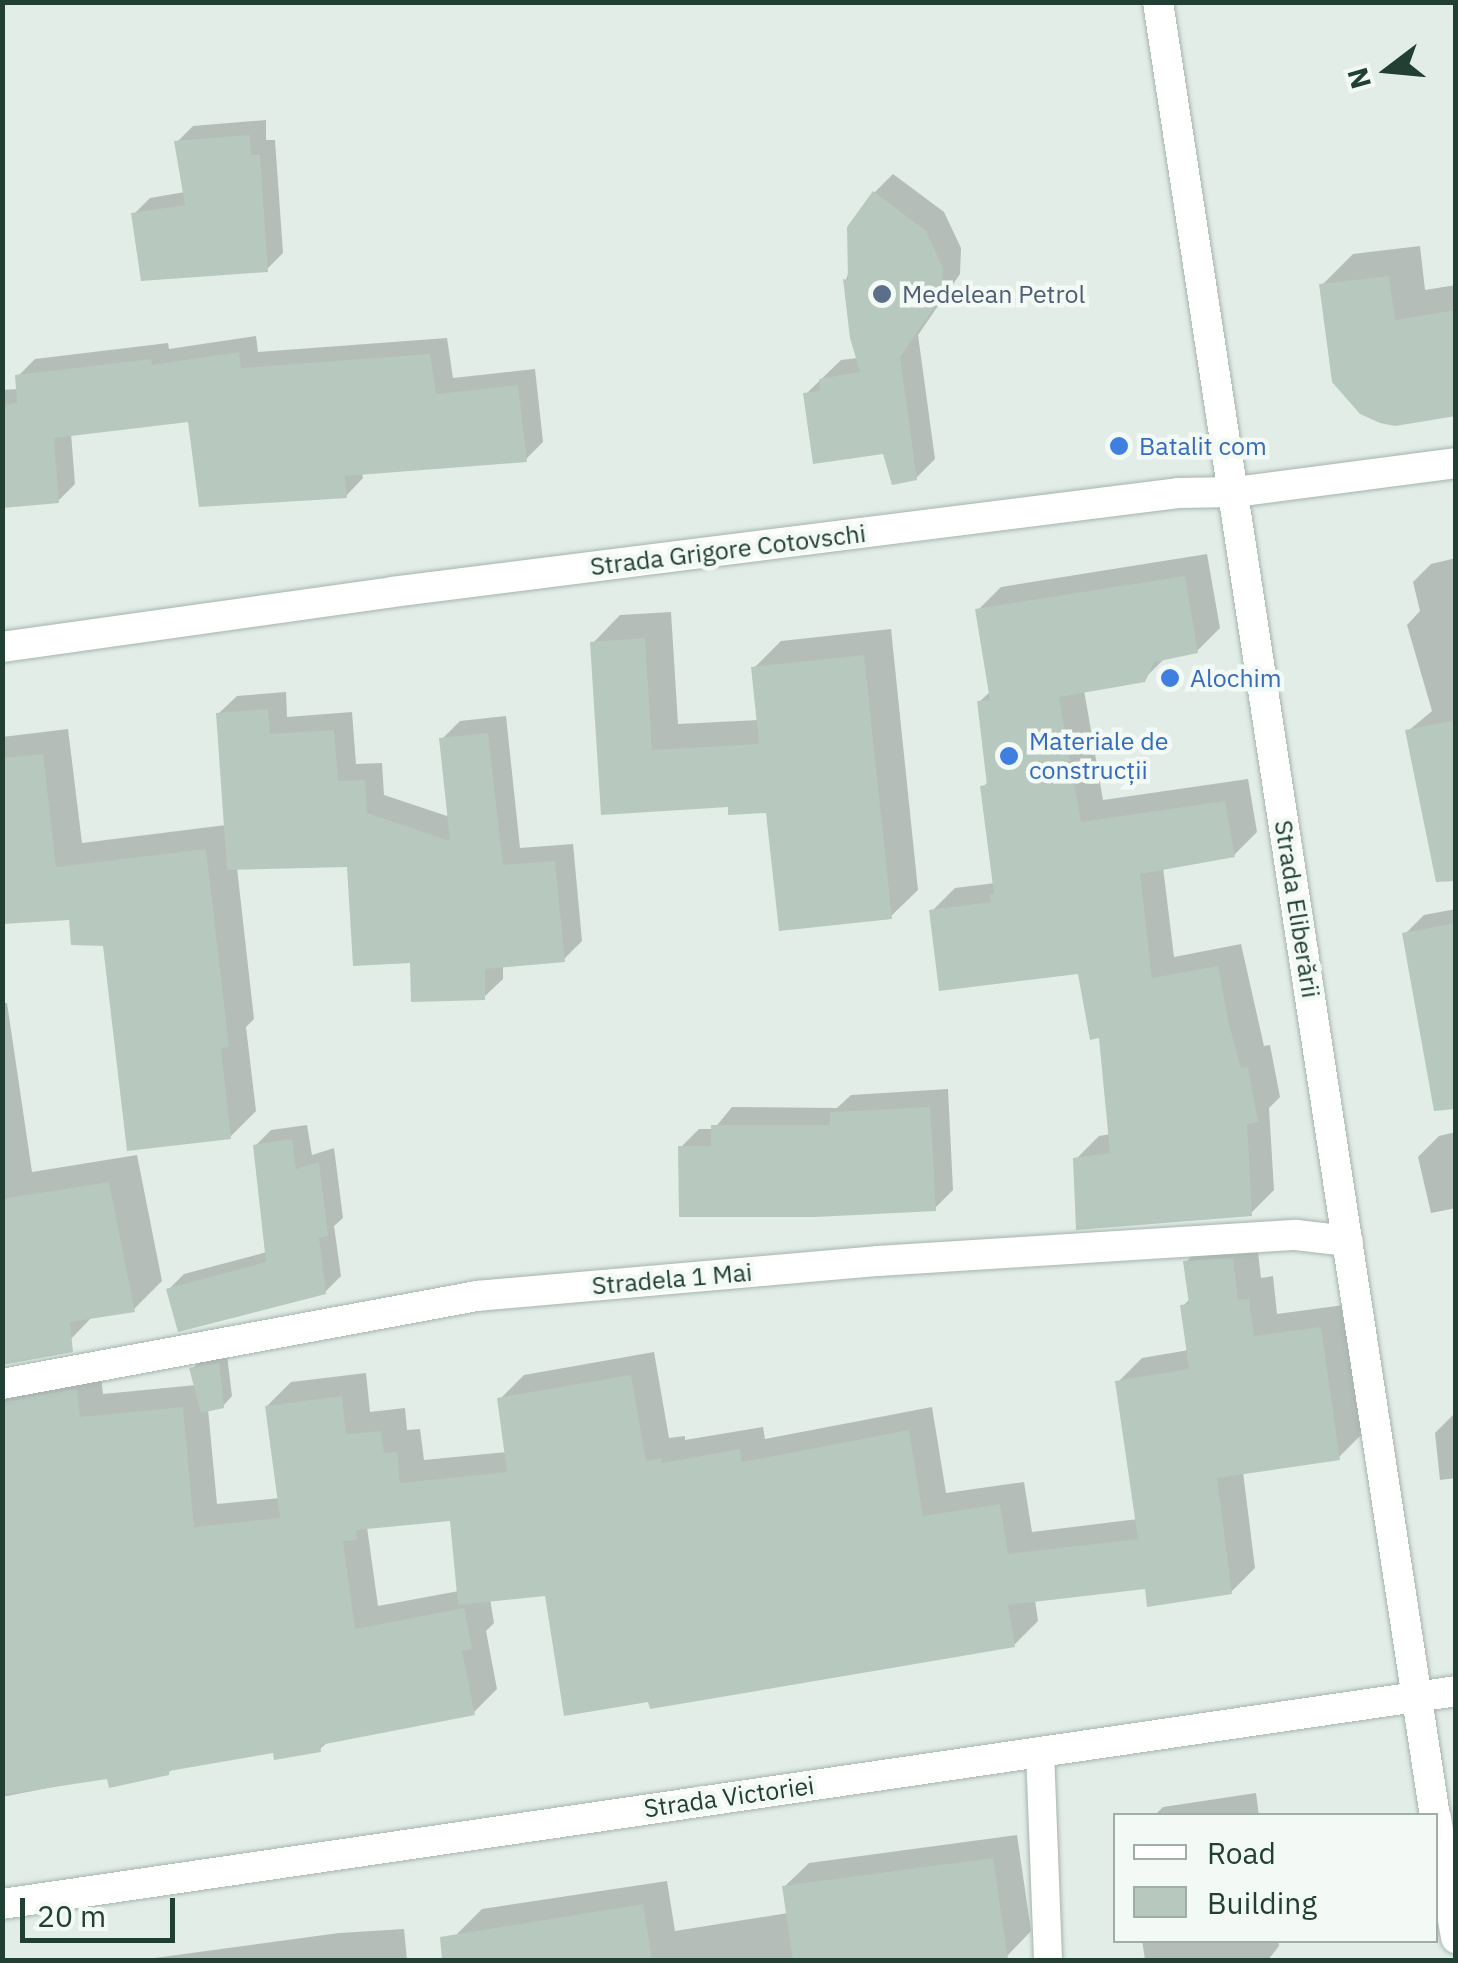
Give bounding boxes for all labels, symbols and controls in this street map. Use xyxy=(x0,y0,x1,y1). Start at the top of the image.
north arrow xyxy=(1338,20,1438,120)
text: N xyxy=(1338,64,1379,93)
place label: Medelean Petrol xyxy=(902,279,1085,309)
marker: Medelean Petrol xyxy=(871,283,893,305)
place label: Batalit com xyxy=(1139,431,1267,461)
marker: Batalit com xyxy=(1108,435,1130,457)
street label: Strada Grigore Cotovschi xyxy=(588,518,868,582)
place label: Alochim xyxy=(1190,663,1282,693)
marker: Alochim xyxy=(1159,667,1181,689)
place label: Materiale de construcții xyxy=(1029,727,1168,786)
marker: Materiale de construcții xyxy=(998,745,1020,767)
street label: Strada Eliberării xyxy=(1268,818,1326,1000)
street label: Stradela 1 Mai xyxy=(591,1257,753,1301)
street label: Strada Victoriei xyxy=(642,1770,816,1824)
legend xyxy=(1113,1813,1438,1943)
text: Road xyxy=(1207,1833,1276,1872)
scale bar xyxy=(25,1878,180,1940)
text: Building xyxy=(1207,1883,1317,1922)
text: 20 m xyxy=(37,1896,106,1935)

